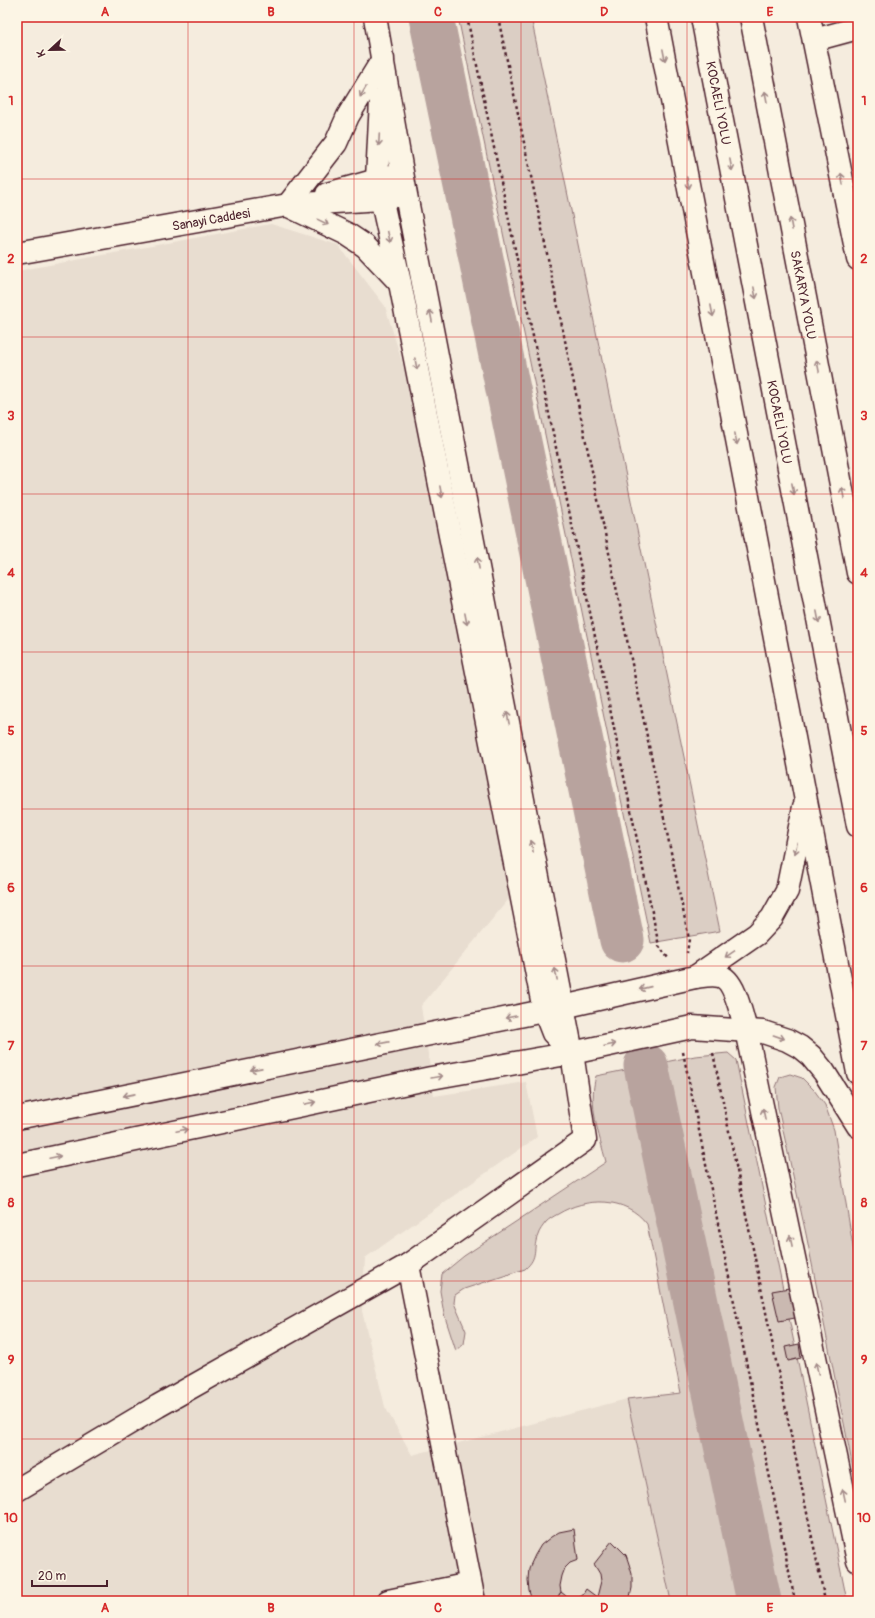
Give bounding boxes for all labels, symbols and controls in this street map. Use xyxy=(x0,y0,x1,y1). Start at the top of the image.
text: A xyxy=(101,4,110,20)
text: B xyxy=(267,4,275,20)
text: C xyxy=(434,4,442,20)
text: D xyxy=(600,4,608,20)
text: E xyxy=(767,4,774,20)
north arrow xyxy=(30,30,70,70)
text: K xyxy=(34,48,48,59)
one-way arrow xyxy=(660,48,668,61)
street label: KOCAELİ YOLU xyxy=(702,60,734,146)
one-way arrow xyxy=(359,86,367,97)
one-way arrow xyxy=(762,91,770,104)
text: 1 xyxy=(8,93,14,109)
text: 1 xyxy=(861,93,867,109)
one-way arrow xyxy=(376,133,383,146)
one-way arrow xyxy=(727,158,735,171)
one-way arrow xyxy=(838,173,846,186)
one-way arrow xyxy=(684,176,692,189)
street label: Sanayi Caddesi xyxy=(171,205,251,235)
one-way arrow xyxy=(317,218,329,226)
one-way arrow xyxy=(787,218,795,231)
one-way arrow xyxy=(386,230,394,243)
street label: SAKARYA YOLU xyxy=(787,249,819,341)
text: 2 xyxy=(7,251,15,267)
text: 2 xyxy=(860,251,868,267)
one-way arrow xyxy=(752,286,760,299)
one-way arrow xyxy=(708,304,716,317)
one-way arrow xyxy=(426,310,434,323)
one-way arrow xyxy=(412,357,420,370)
one-way arrow xyxy=(814,360,822,373)
street label: KOCAELİ YOLU xyxy=(763,379,795,465)
text: 3 xyxy=(7,408,15,424)
text: 3 xyxy=(860,408,868,424)
one-way arrow xyxy=(732,432,740,445)
one-way arrow xyxy=(790,482,798,495)
one-way arrow xyxy=(438,485,446,498)
one-way arrow xyxy=(838,487,846,500)
one-way arrow xyxy=(474,557,482,570)
text: 4 xyxy=(7,565,15,581)
text: 4 xyxy=(860,565,868,581)
one-way arrow xyxy=(814,610,822,623)
one-way arrow xyxy=(463,612,471,625)
one-way arrow xyxy=(503,712,511,725)
text: 5 xyxy=(7,723,15,739)
text: 5 xyxy=(860,723,868,739)
one-way arrow xyxy=(528,840,536,853)
one-way arrow xyxy=(791,841,799,854)
text: 6 xyxy=(7,880,15,896)
text: 6 xyxy=(860,880,868,896)
one-way arrow xyxy=(725,950,736,958)
one-way arrow xyxy=(552,967,560,980)
one-way arrow xyxy=(638,985,651,993)
one-way arrow xyxy=(505,1014,518,1022)
one-way arrow xyxy=(773,1034,785,1042)
text: 7 xyxy=(8,1038,15,1054)
text: 7 xyxy=(861,1038,868,1054)
one-way arrow xyxy=(377,1040,390,1048)
one-way arrow xyxy=(603,1040,616,1048)
one-way arrow xyxy=(250,1065,263,1073)
one-way arrow xyxy=(430,1073,443,1081)
one-way arrow xyxy=(122,1091,135,1099)
one-way arrow xyxy=(303,1099,316,1107)
one-way arrow xyxy=(759,1108,767,1121)
one-way arrow xyxy=(176,1126,189,1134)
one-way arrow xyxy=(48,1152,61,1160)
text: 8 xyxy=(8,1195,15,1211)
text: 8 xyxy=(861,1195,868,1211)
one-way arrow xyxy=(786,1235,794,1248)
text: 9 xyxy=(8,1352,15,1368)
text: 9 xyxy=(861,1352,868,1368)
one-way arrow xyxy=(813,1362,821,1375)
one-way arrow xyxy=(840,1489,848,1502)
text: 10 xyxy=(4,1510,18,1526)
text: 10 xyxy=(857,1510,871,1526)
scale bar xyxy=(32,1562,107,1588)
text: 20 m xyxy=(38,1569,67,1584)
text: A xyxy=(101,1600,110,1616)
text: B xyxy=(267,1600,275,1616)
text: C xyxy=(434,1600,442,1616)
text: D xyxy=(600,1600,608,1616)
text: E xyxy=(767,1600,774,1616)

